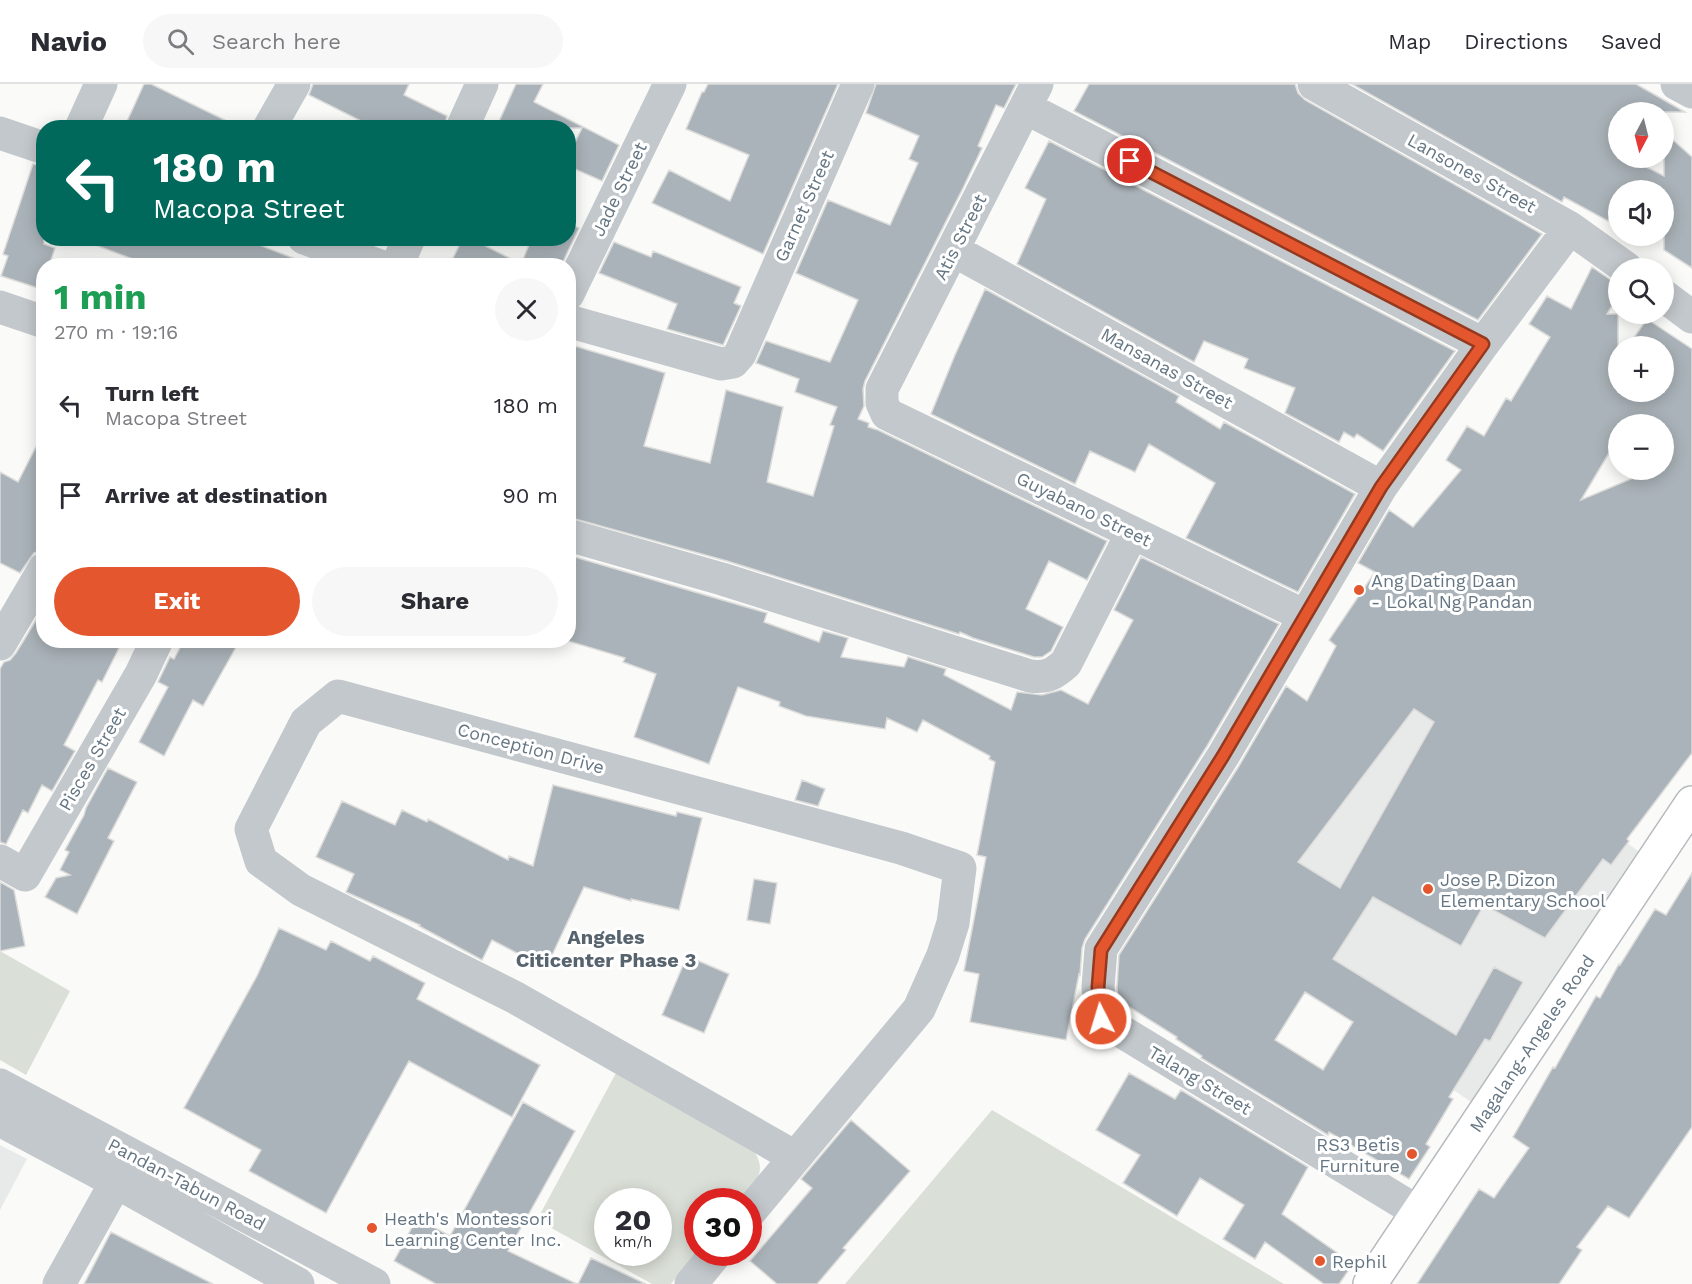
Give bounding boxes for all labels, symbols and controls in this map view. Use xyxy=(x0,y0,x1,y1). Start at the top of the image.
search box xyxy=(143,14,563,68)
text: Navio xyxy=(30,25,107,58)
icon: search xyxy=(164,25,197,58)
text: Search here xyxy=(212,29,341,54)
text: Map xyxy=(1388,29,1431,54)
text: Directions xyxy=(1464,29,1568,54)
text: Saved xyxy=(1601,29,1662,54)
north arrow xyxy=(1608,102,1674,168)
map controls xyxy=(1608,102,1674,480)
street label: Lansones Street xyxy=(1404,129,1540,217)
pin xyxy=(1104,135,1155,186)
street label: Jade Street xyxy=(587,138,651,239)
text: 180 m xyxy=(153,143,276,192)
icon: left xyxy=(54,144,132,222)
icon: arrive xyxy=(1113,144,1146,177)
street label: Garnet Street xyxy=(770,147,838,265)
button: sound xyxy=(1608,180,1674,246)
street label: Atis Street xyxy=(929,190,991,283)
text: Macopa Street xyxy=(153,193,345,225)
button: search xyxy=(1608,258,1674,324)
text: 1 min xyxy=(54,276,146,318)
button: close xyxy=(495,278,558,341)
text: 270 m · 19:16 xyxy=(54,320,178,344)
street label: Mansanas Street xyxy=(1097,323,1237,413)
button: + xyxy=(1608,336,1674,402)
text: Turn left xyxy=(105,381,199,406)
icon: left xyxy=(54,389,87,422)
text: 180 m xyxy=(494,393,558,418)
text: Macopa Street xyxy=(105,406,247,430)
button: − xyxy=(1608,414,1674,480)
street label: Guyabano Street xyxy=(1013,467,1155,551)
icon: arrive xyxy=(54,479,87,512)
text: Arrive at destination xyxy=(105,483,328,508)
text: 90 m xyxy=(502,483,558,508)
button: Exit xyxy=(54,567,300,636)
button: Share xyxy=(312,567,558,636)
place label: Ang Dating Daan - Lokal Ng Pandan xyxy=(1371,570,1533,612)
marker: Ang Dating Daan - Lokal Ng Pandan xyxy=(1352,583,1366,597)
street label: Pisces Street xyxy=(54,703,130,814)
street label: Conception Drive xyxy=(455,718,607,778)
place label: Jose P. Dizon Elementary School xyxy=(1440,869,1606,911)
marker: Jose P. Dizon Elementary School xyxy=(1421,882,1435,896)
district label: Angeles Citicenter Phase 3 xyxy=(516,925,696,972)
street label: Magalang-Angeles Road xyxy=(1464,950,1598,1136)
position arrow xyxy=(1069,987,1133,1051)
street label: Talang Street xyxy=(1145,1041,1256,1119)
street label: Pandan-Tabun Road xyxy=(105,1134,269,1234)
place label: RS3 Betis Furniture xyxy=(1316,1134,1400,1176)
marker: RS3 Betis Furniture xyxy=(1405,1147,1419,1161)
speed limit sign: 30 xyxy=(684,1188,762,1266)
text: 20 xyxy=(614,1202,652,1237)
place label: Heath's Montessori Learning Center Inc. xyxy=(384,1208,561,1250)
marker: Heath's Montessori Learning Center Inc. xyxy=(365,1221,379,1235)
text: km/h xyxy=(614,1233,652,1251)
place label: Rephil xyxy=(1332,1251,1387,1272)
marker: Rephil xyxy=(1313,1254,1327,1268)

